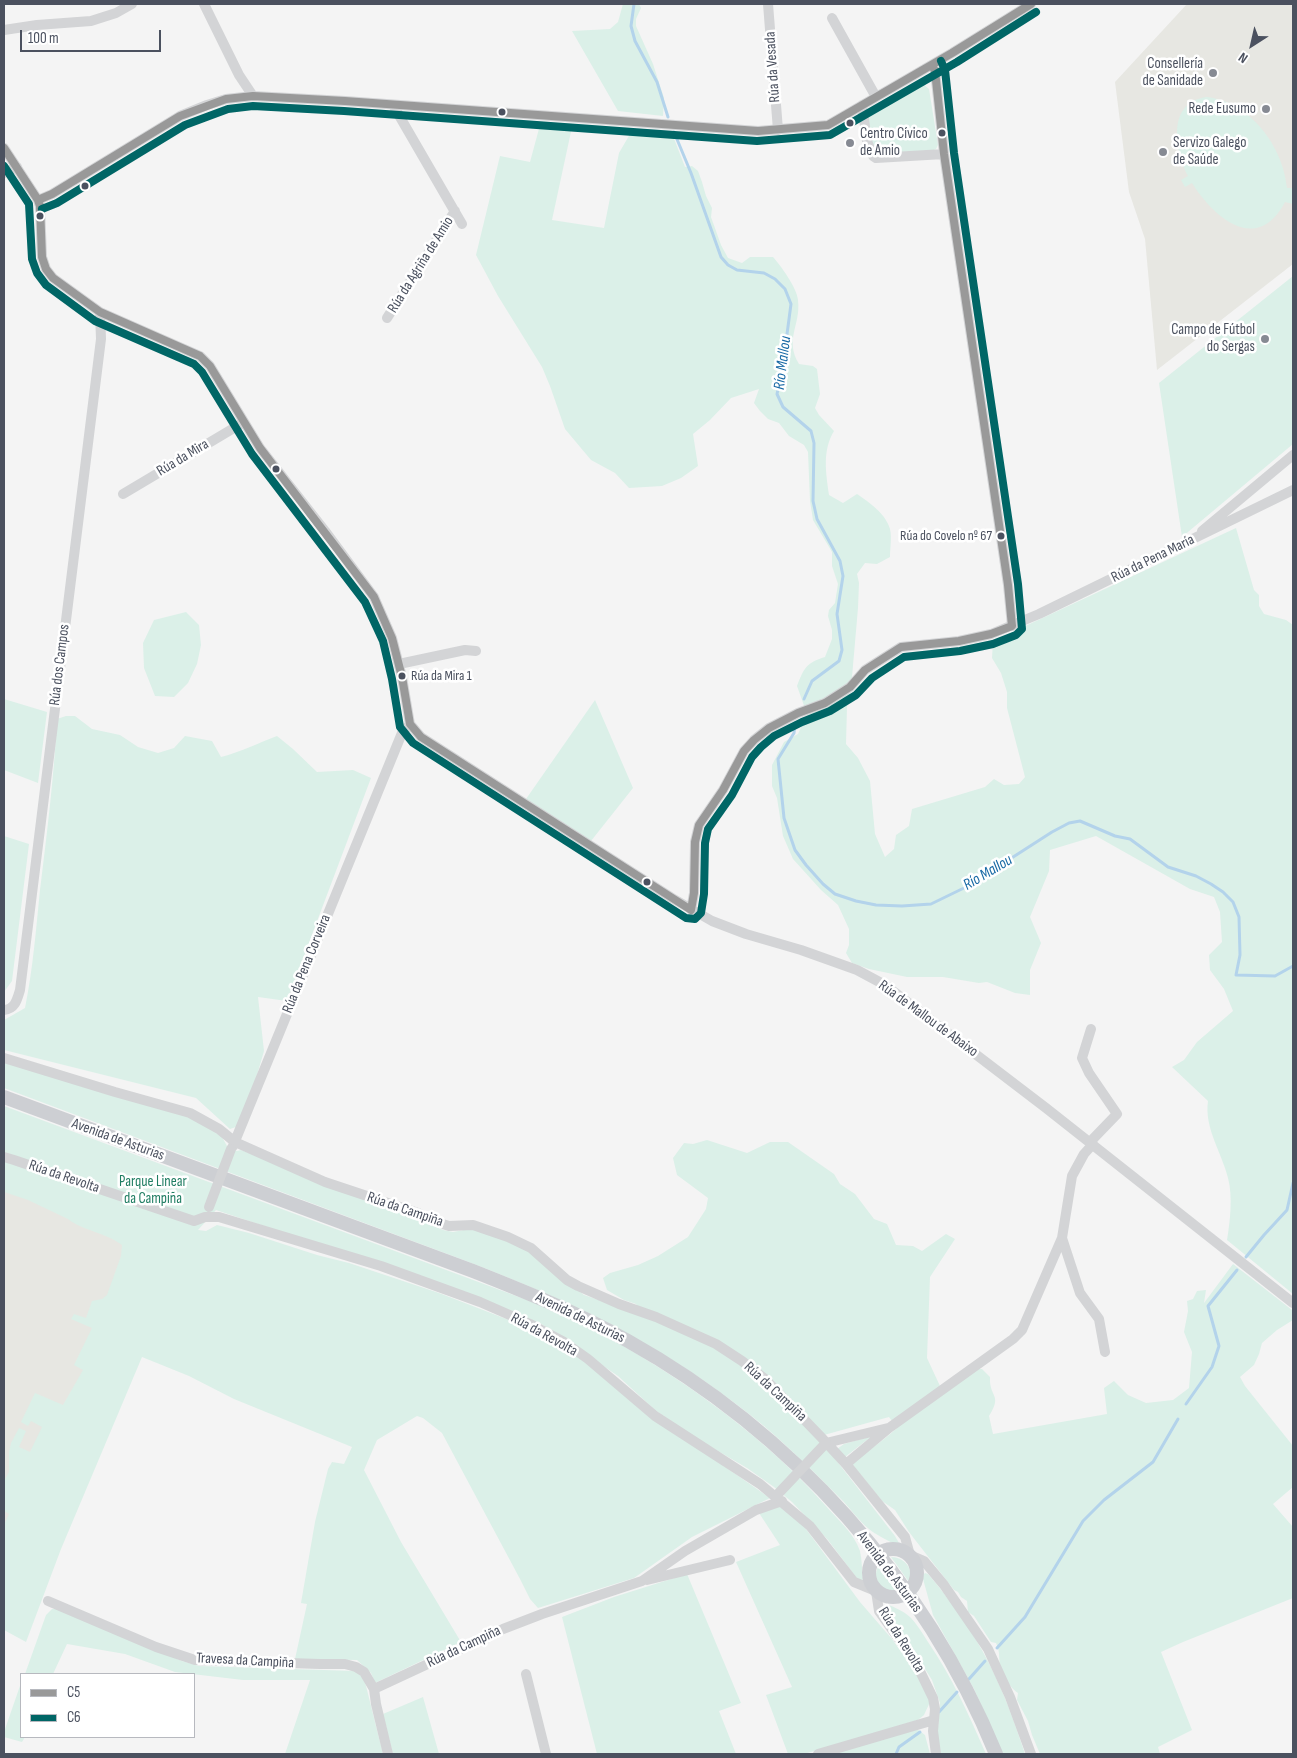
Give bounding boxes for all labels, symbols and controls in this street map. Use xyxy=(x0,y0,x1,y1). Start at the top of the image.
scale bar xyxy=(22,20,164,52)
north arrow xyxy=(1227,20,1277,70)
text: 100 m xyxy=(28,29,59,48)
street label: Rúa da Vesada xyxy=(762,31,784,103)
text: N xyxy=(1235,49,1251,67)
place label: Consellería de Sanidade xyxy=(1143,55,1203,90)
marker: Consellería de Sanidade xyxy=(1207,67,1219,79)
place label: Rede Eusumo xyxy=(1189,100,1256,118)
marker: Rede Eusumo xyxy=(1260,103,1272,115)
unlabelled marker xyxy=(497,107,507,117)
unlabelled marker xyxy=(845,118,855,128)
place label: Centro Cívico de Amio xyxy=(860,125,928,160)
unlabelled marker xyxy=(937,128,947,138)
place label: Servizo Galego de Saúde xyxy=(1173,134,1246,169)
marker: Centro Cívico de Amio xyxy=(844,137,856,149)
marker: Servizo Galego de Saúde xyxy=(1157,146,1169,158)
unlabelled marker xyxy=(80,181,90,191)
unlabelled marker xyxy=(35,211,45,221)
street label: Rúa da Agriña de Amio xyxy=(384,214,458,316)
place label: Campo de Fútbol do Sergas xyxy=(1171,321,1255,356)
marker: Campo de Fútbol do Sergas xyxy=(1259,333,1271,345)
water label: Río Mallou xyxy=(770,335,796,391)
street label: Rúa da Mira xyxy=(154,436,212,480)
unlabelled marker xyxy=(271,464,281,474)
place label: Rúa do Covelo nº 67 xyxy=(900,528,992,544)
marker: Rúa do Covelo nº 67 xyxy=(996,531,1006,541)
street label: Rúa da Pena María xyxy=(1108,531,1198,587)
street label: Rúa dos Campos xyxy=(46,623,74,707)
place label: Rúa da Mira 1 xyxy=(411,668,472,684)
marker: Rúa da Mira 1 xyxy=(397,671,407,681)
water label: Río Mallou xyxy=(960,851,1016,895)
unlabelled marker xyxy=(642,877,652,887)
street label: Rúa da Pena Corveira xyxy=(279,912,335,1016)
street label: Rúa de Mallou de Abaixo xyxy=(875,977,981,1061)
street label: Avenida de Asturias xyxy=(69,1115,167,1165)
street label: Rúa da Revolta xyxy=(26,1157,102,1197)
park label: Parque Linear da Campiña xyxy=(119,1173,187,1208)
street label: Rúa da Campiña xyxy=(365,1189,445,1231)
street label: Avenida de Asturias xyxy=(532,1289,628,1347)
street label: Rúa da Revolta xyxy=(508,1309,580,1361)
street label: Rúa da Campiña xyxy=(740,1358,810,1426)
street label: Avenida de Asturias xyxy=(853,1528,925,1616)
street label: Rúa da Revolta xyxy=(874,1604,928,1676)
street label: Rúa da Campiña xyxy=(424,1622,504,1672)
street label: Travesa da Campiña xyxy=(196,1649,294,1673)
legend xyxy=(20,1673,195,1738)
text: C5 xyxy=(67,1683,80,1702)
text: C6 xyxy=(67,1708,80,1727)

